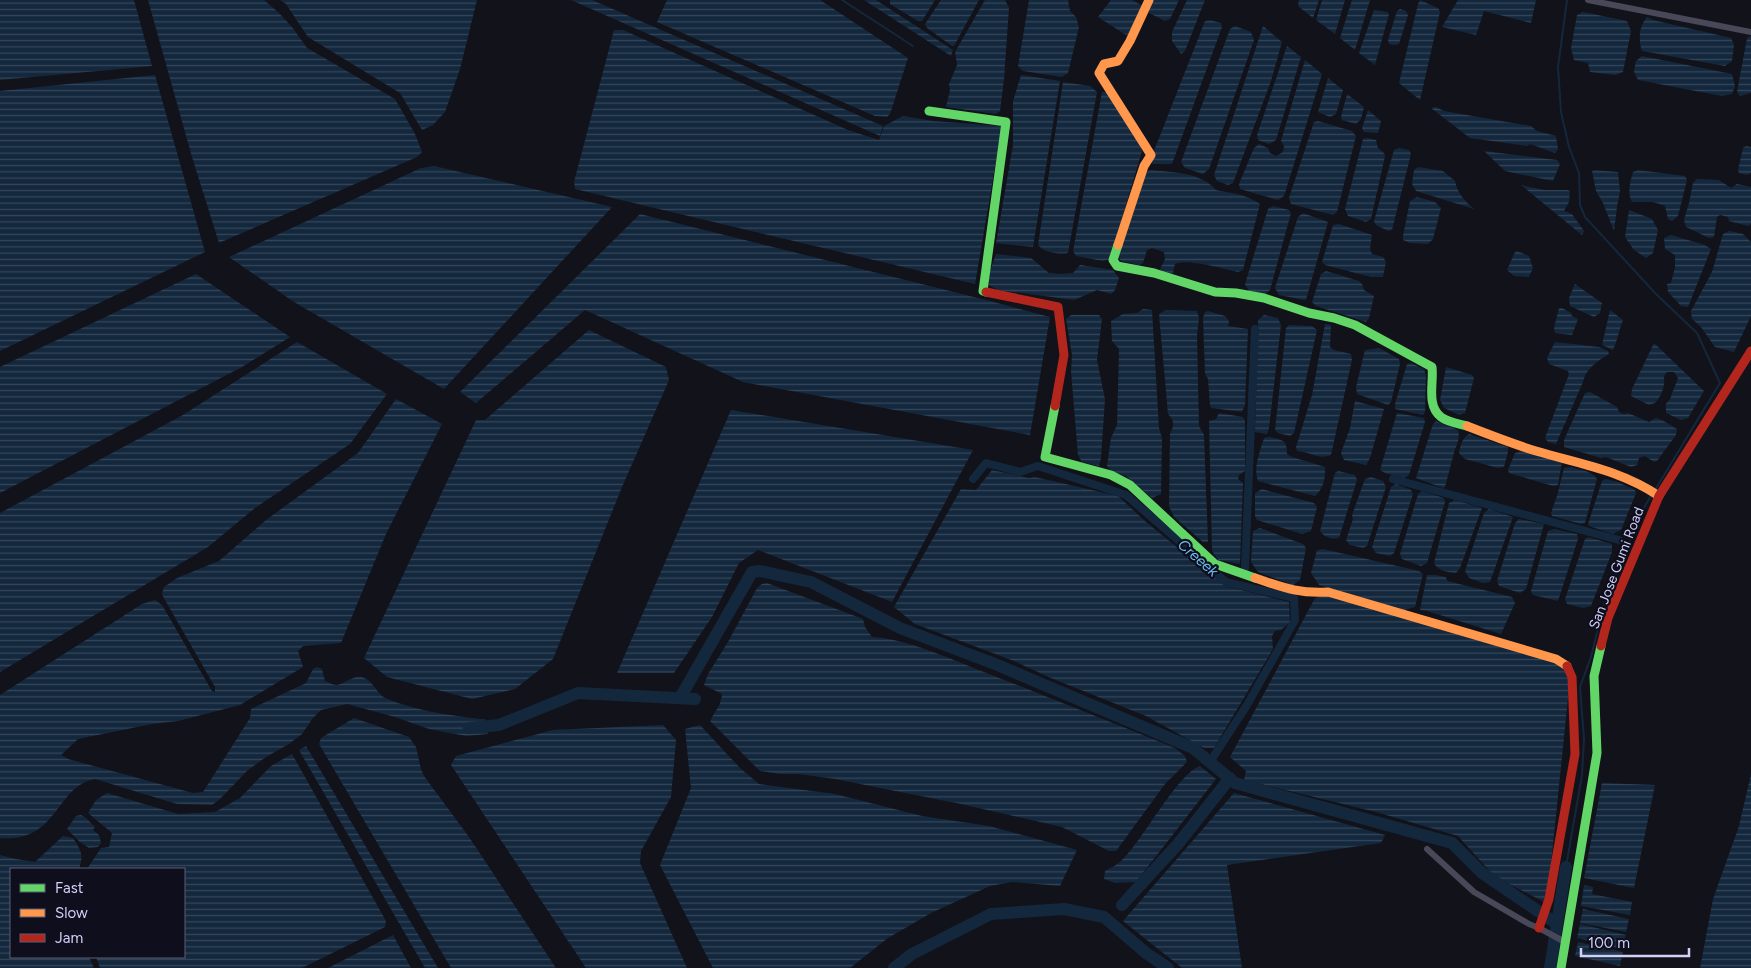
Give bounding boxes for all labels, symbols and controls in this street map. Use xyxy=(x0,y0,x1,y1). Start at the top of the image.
street label: San Jose Gumi Road xyxy=(1585,505,1648,632)
water label: Creeek xyxy=(1174,536,1222,581)
legend xyxy=(10,868,185,958)
text: Fast xyxy=(55,879,84,897)
text: Slow xyxy=(55,904,88,922)
scale bar xyxy=(1581,926,1688,958)
text: Jam xyxy=(55,929,83,947)
text: 100 m xyxy=(1588,934,1630,952)

